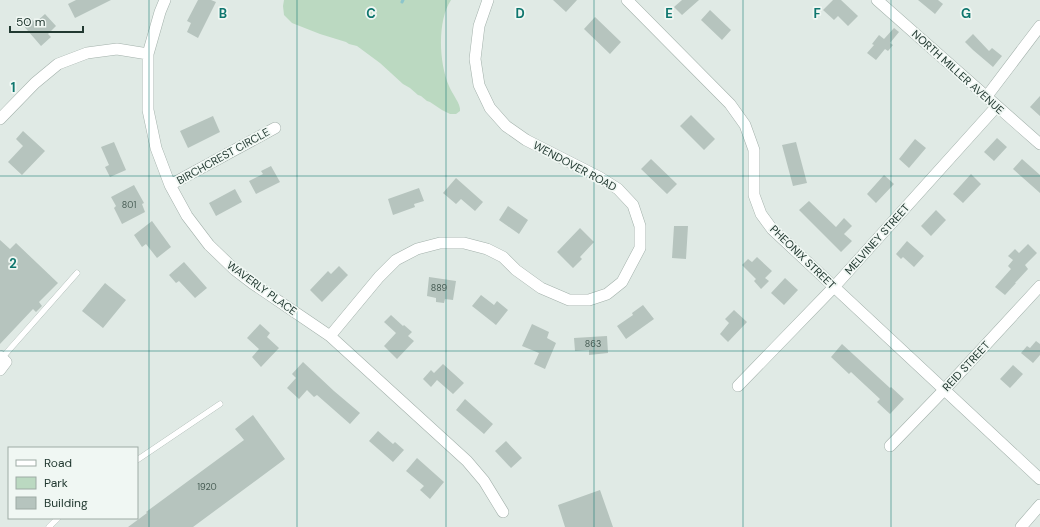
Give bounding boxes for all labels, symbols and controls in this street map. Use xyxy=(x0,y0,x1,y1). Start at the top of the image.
text: B xyxy=(219,5,227,22)
text: C xyxy=(366,5,376,22)
text: D xyxy=(515,5,525,22)
text: E xyxy=(665,5,673,22)
text: F xyxy=(813,5,821,22)
text: G xyxy=(961,5,971,22)
scale bar xyxy=(10,8,83,34)
text: 50 m xyxy=(16,14,45,30)
street label: NORTH MILLER AVENUE xyxy=(909,27,1007,117)
text: 1 xyxy=(11,79,15,96)
street label: BIRCHCREST CIRCLE xyxy=(174,125,272,187)
street label: WENDOVER ROAD xyxy=(531,138,620,194)
house number: 801 xyxy=(122,199,136,211)
street label: MELVINEY STREET xyxy=(842,201,912,277)
street label: PHEONIX STREET xyxy=(767,222,839,292)
text: 2 xyxy=(9,255,17,272)
street label: WAVERLY PLACE xyxy=(224,258,300,318)
house number: 889 xyxy=(431,282,448,294)
house number: 863 xyxy=(585,338,601,350)
street label: REID STREET xyxy=(939,338,993,394)
legend xyxy=(8,447,138,519)
text: Road xyxy=(44,455,72,471)
text: Park xyxy=(44,475,68,491)
house number: 1920 xyxy=(197,481,217,493)
text: Building xyxy=(44,495,88,511)

